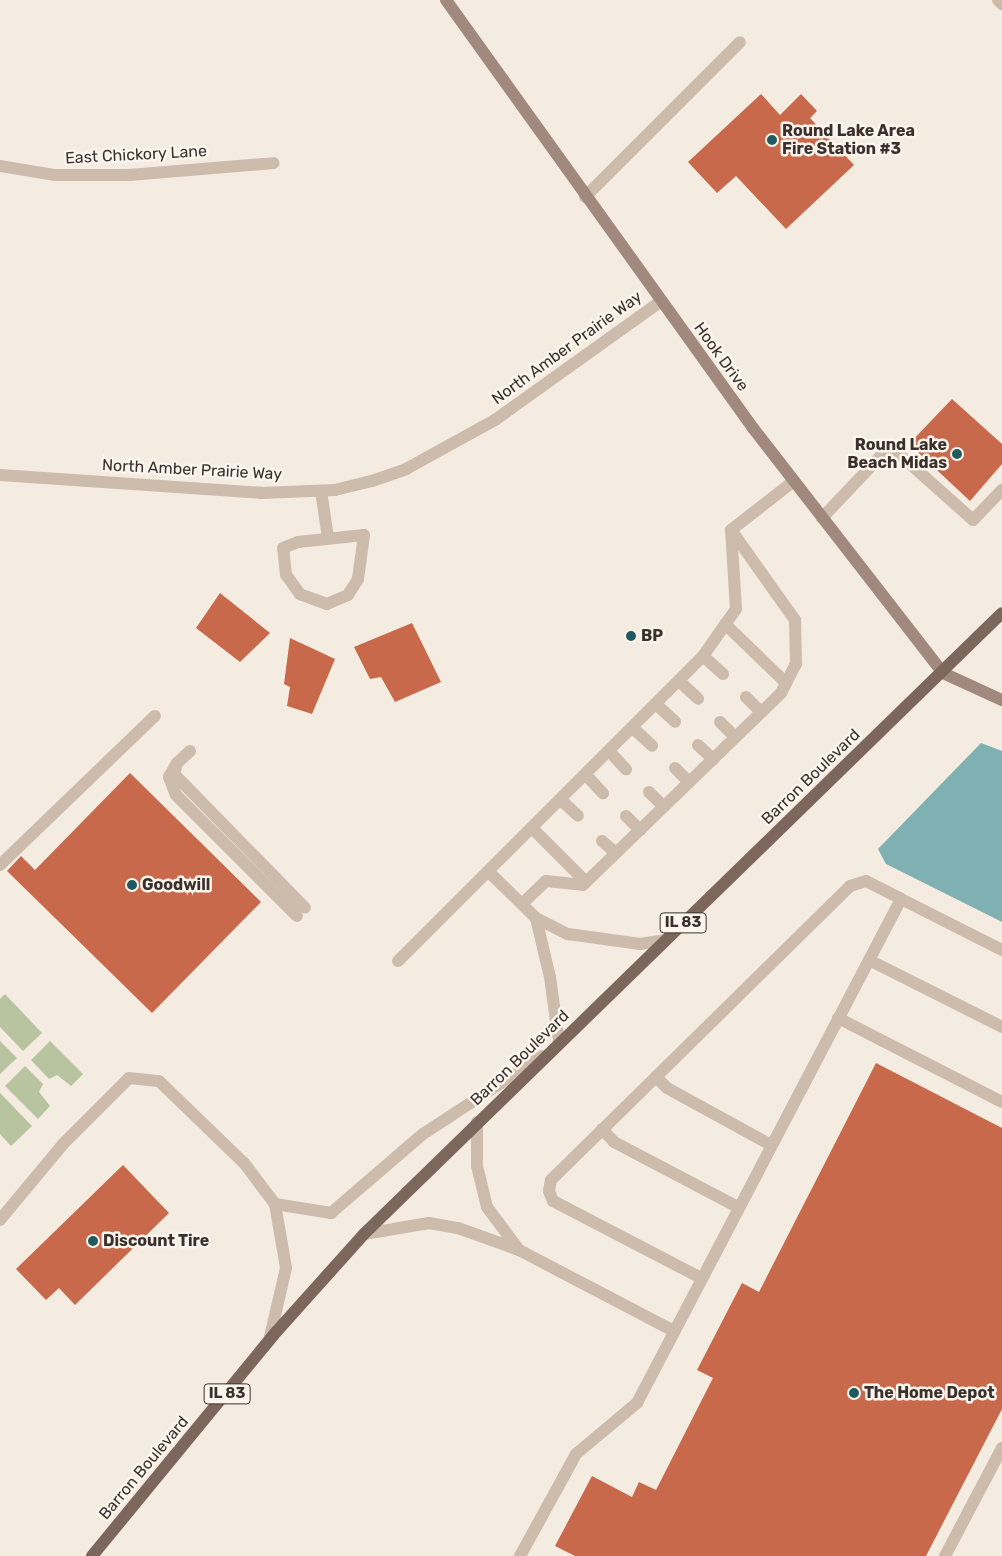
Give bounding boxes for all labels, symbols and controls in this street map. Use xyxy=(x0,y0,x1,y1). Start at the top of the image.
place label: Round Lake Area Fire Station #3 xyxy=(782,121,915,159)
marker: Round Lake Area Fire Station #3 xyxy=(766,134,778,146)
street label: East Chickory Lane xyxy=(64,142,208,168)
street label: North Amber Prairie Way xyxy=(488,287,646,409)
street label: Hook Drive xyxy=(690,319,752,395)
place label: Round Lake Beach Midas xyxy=(847,435,947,473)
marker: Round Lake Beach Midas xyxy=(951,448,963,460)
street label: North Amber Prairie Way xyxy=(101,456,283,484)
place label: BP xyxy=(641,626,663,646)
marker: BP xyxy=(625,630,637,642)
street label: Barron Boulevard xyxy=(758,725,864,829)
place label: Goodwill xyxy=(142,875,210,895)
marker: Goodwill xyxy=(126,879,138,891)
road number: IL 83 xyxy=(659,910,707,936)
street label: Barron Boulevard xyxy=(467,1006,573,1110)
place label: Discount Tire xyxy=(103,1231,210,1251)
marker: Discount Tire xyxy=(87,1235,99,1247)
road number: IL 83 xyxy=(203,1382,251,1406)
place label: The Home Depot xyxy=(864,1383,995,1403)
marker: The Home Depot xyxy=(848,1387,860,1399)
street label: Barron Boulevard xyxy=(95,1412,193,1524)

